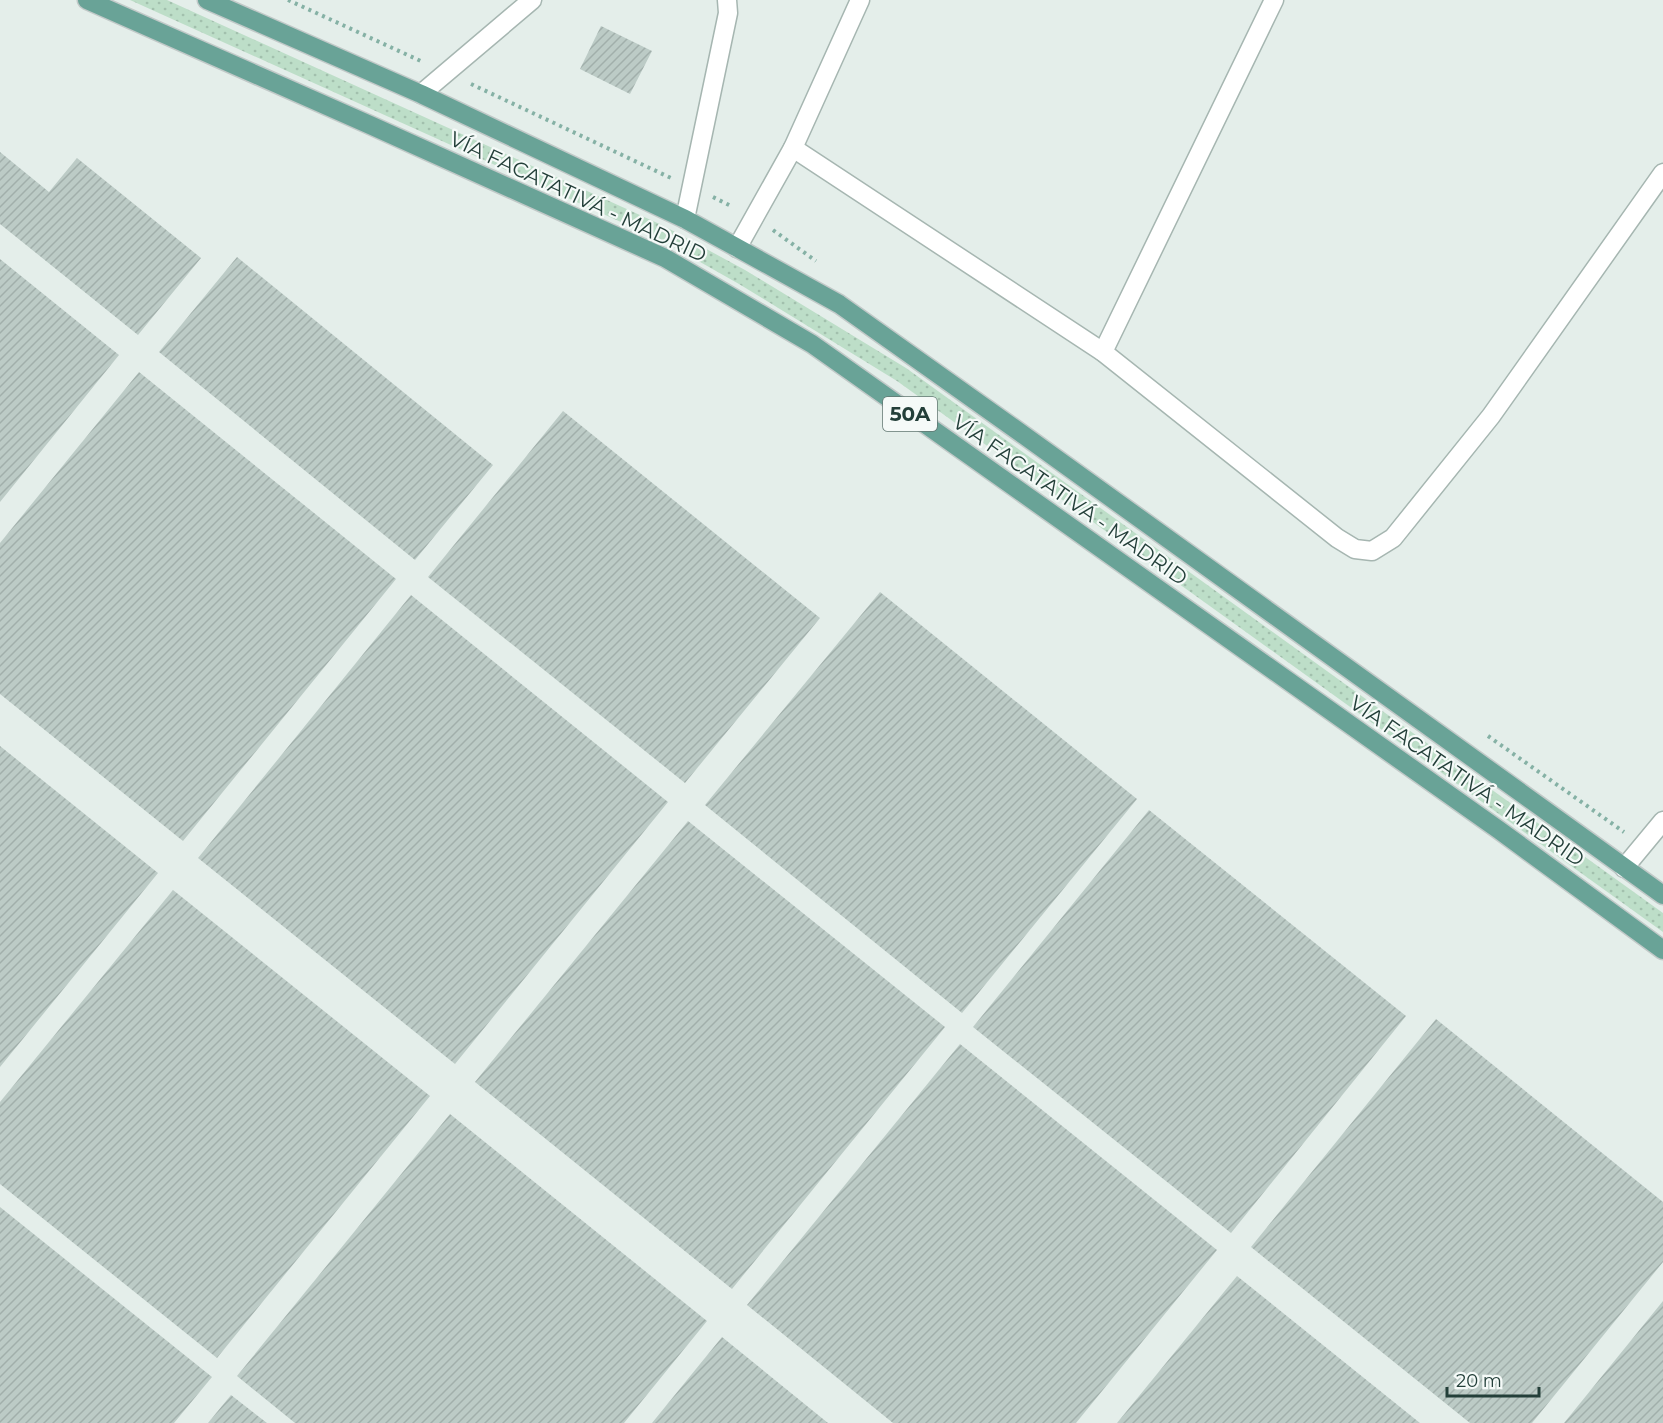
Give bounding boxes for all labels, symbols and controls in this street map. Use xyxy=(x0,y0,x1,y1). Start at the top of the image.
street label: VÍA FACATATIVÁ - MADRID xyxy=(446,126,711,267)
road number: 50A xyxy=(883,397,937,431)
street label: VÍA FACATATIVÁ - MADRID xyxy=(948,409,1192,590)
street label: VÍA FACATATIVÁ - MADRID xyxy=(1345,690,1589,871)
scale bar xyxy=(1447,1360,1538,1398)
text: 20 m xyxy=(1456,1370,1502,1392)

